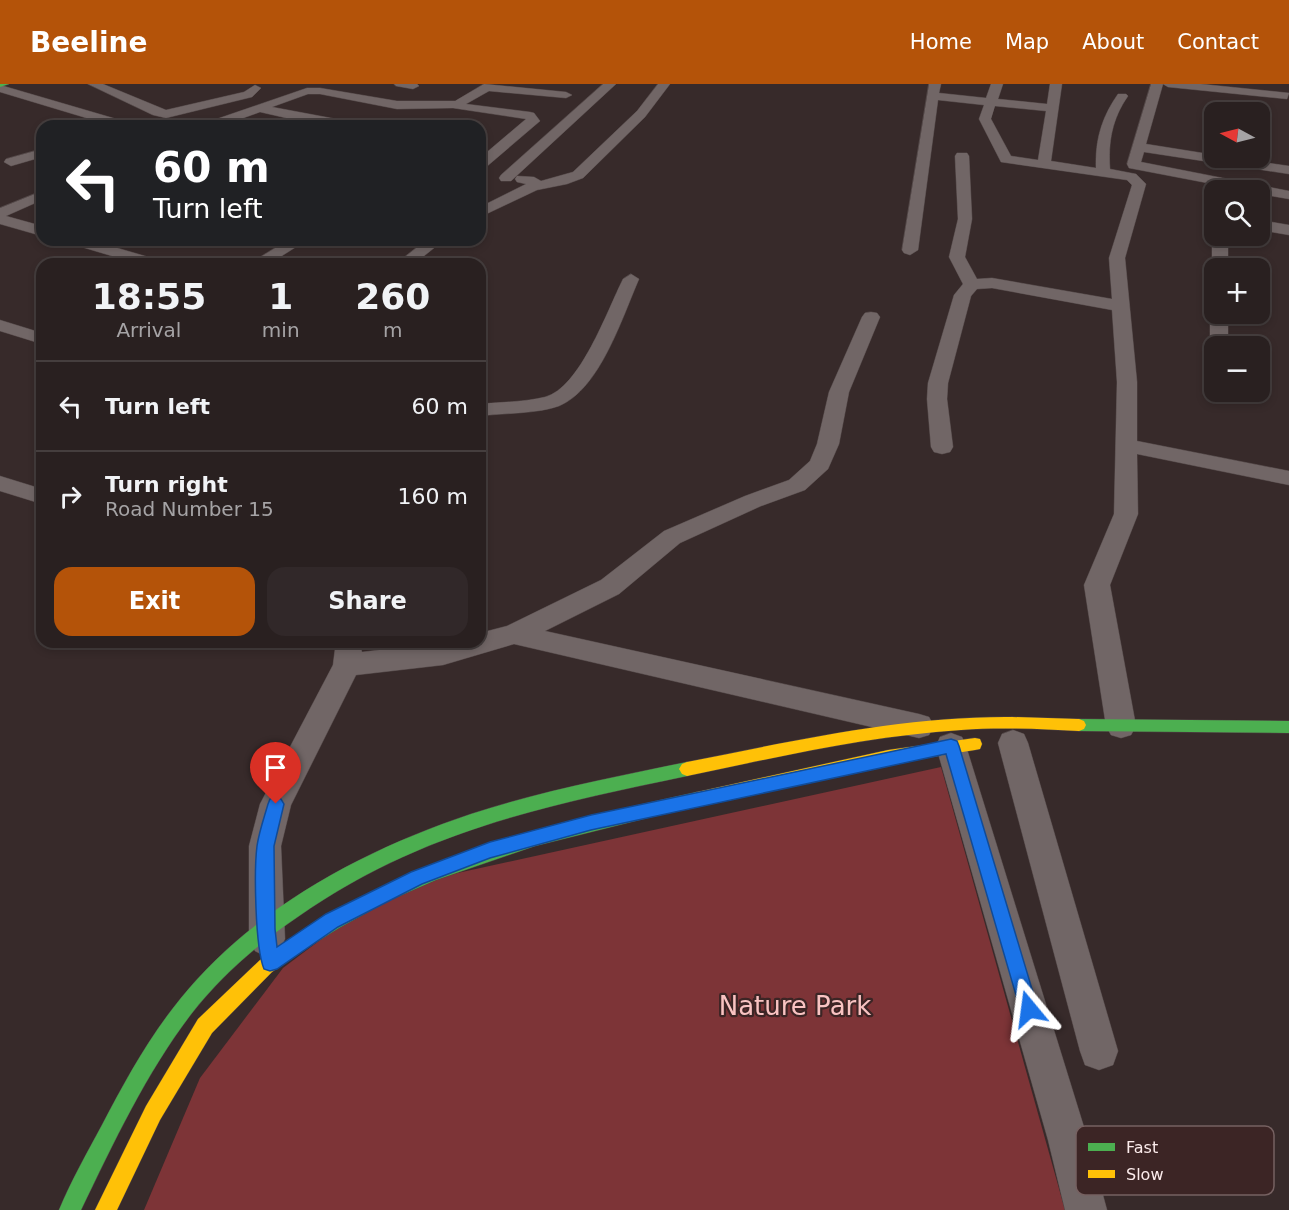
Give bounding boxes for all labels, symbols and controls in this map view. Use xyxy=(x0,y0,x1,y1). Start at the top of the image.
text: Beeline xyxy=(30,26,147,59)
text: Home xyxy=(910,30,972,54)
text: Map xyxy=(1005,30,1049,54)
text: About xyxy=(1082,30,1144,54)
text: Contact xyxy=(1177,30,1259,54)
north arrow xyxy=(1204,102,1270,168)
map controls xyxy=(1204,102,1270,402)
text: 60 m xyxy=(153,143,270,192)
icon: left xyxy=(54,144,132,222)
button: search xyxy=(1204,180,1270,246)
text: Turn left xyxy=(153,193,263,224)
button: + xyxy=(1204,258,1270,324)
text: 18:55 xyxy=(92,276,206,317)
text: 1 xyxy=(268,276,293,317)
text: 260 xyxy=(355,276,430,317)
text: Arrival xyxy=(116,318,181,342)
text: min xyxy=(262,318,300,342)
text: m xyxy=(383,318,403,342)
button: − xyxy=(1204,336,1270,402)
icon: left xyxy=(54,390,87,423)
text: Turn left xyxy=(105,394,210,419)
text: 60 m xyxy=(412,394,468,419)
text: Turn right xyxy=(105,472,228,497)
icon: right xyxy=(54,480,87,513)
text: 160 m xyxy=(398,484,468,509)
text: Road Number 15 xyxy=(105,497,274,521)
button: Exit xyxy=(54,567,255,636)
button: Share xyxy=(267,567,468,636)
pin xyxy=(250,742,301,804)
icon: arrive xyxy=(259,751,292,784)
position arrow xyxy=(997,977,1061,1041)
park label: Nature Park xyxy=(719,991,871,1021)
legend xyxy=(1076,1126,1274,1195)
text: Fast xyxy=(1126,1138,1158,1157)
text: Slow xyxy=(1126,1165,1163,1184)

